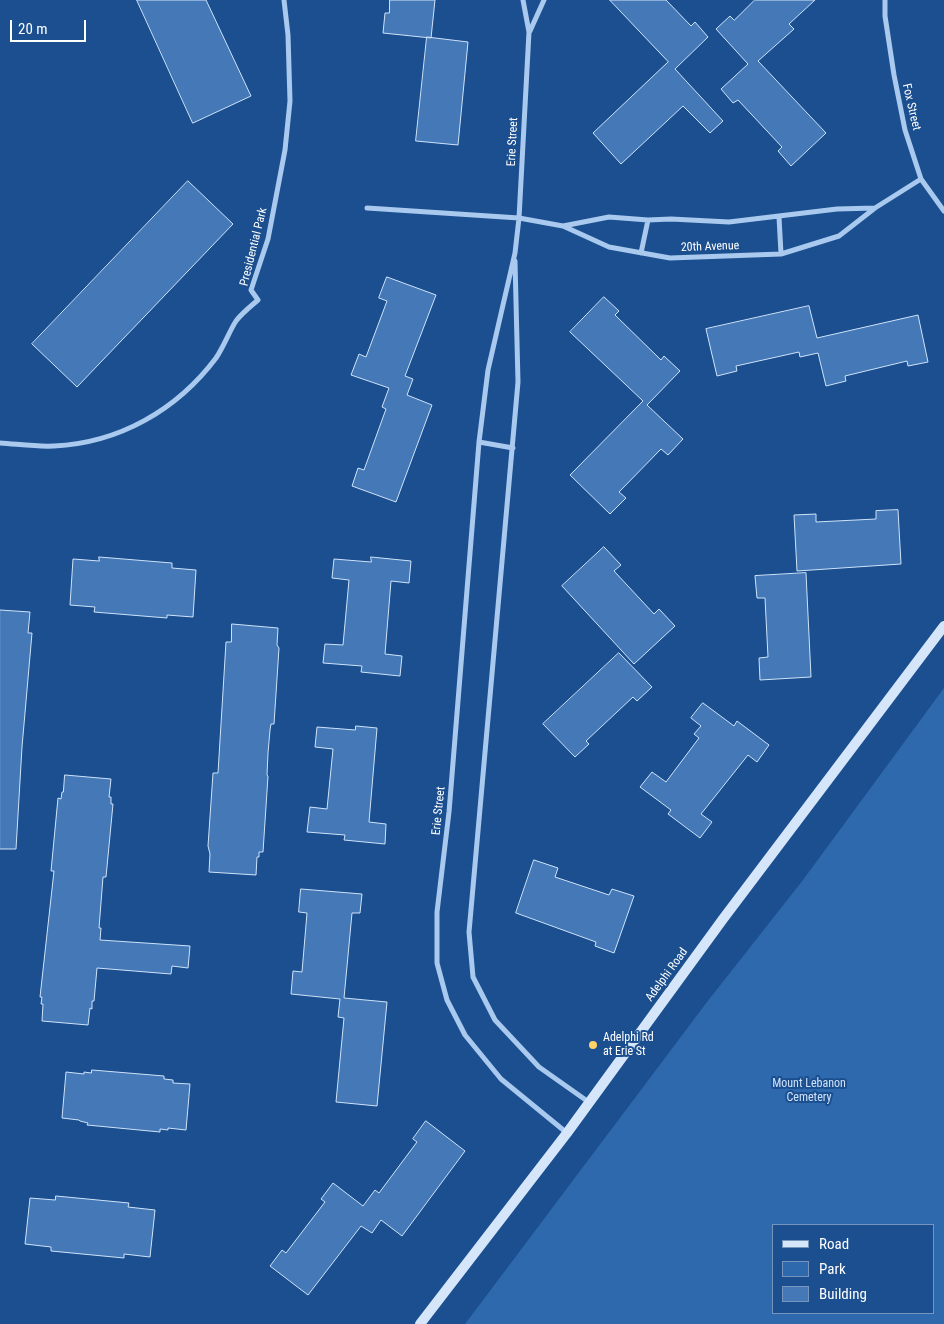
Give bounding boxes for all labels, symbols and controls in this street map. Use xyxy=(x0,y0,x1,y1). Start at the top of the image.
scale bar xyxy=(12,10,89,42)
text: 20 m xyxy=(18,20,48,38)
street label: Fox Street xyxy=(899,82,923,132)
street label: Erie Street xyxy=(505,117,521,167)
street label: Presidential Park xyxy=(237,206,271,288)
street label: 20th Avenue xyxy=(681,239,739,255)
street label: Erie Street xyxy=(429,786,449,836)
street label: Adelphi Road xyxy=(643,945,691,1005)
place label: Adelphi Rd at Erie St xyxy=(603,1031,654,1059)
marker: Adelphi Rd at Erie St xyxy=(587,1039,599,1051)
park label: Mount Lebanon Cemetery xyxy=(772,1077,846,1105)
legend xyxy=(772,1224,934,1314)
text: Road xyxy=(819,1235,849,1253)
text: Park xyxy=(819,1260,846,1278)
text: Building xyxy=(819,1285,867,1303)

